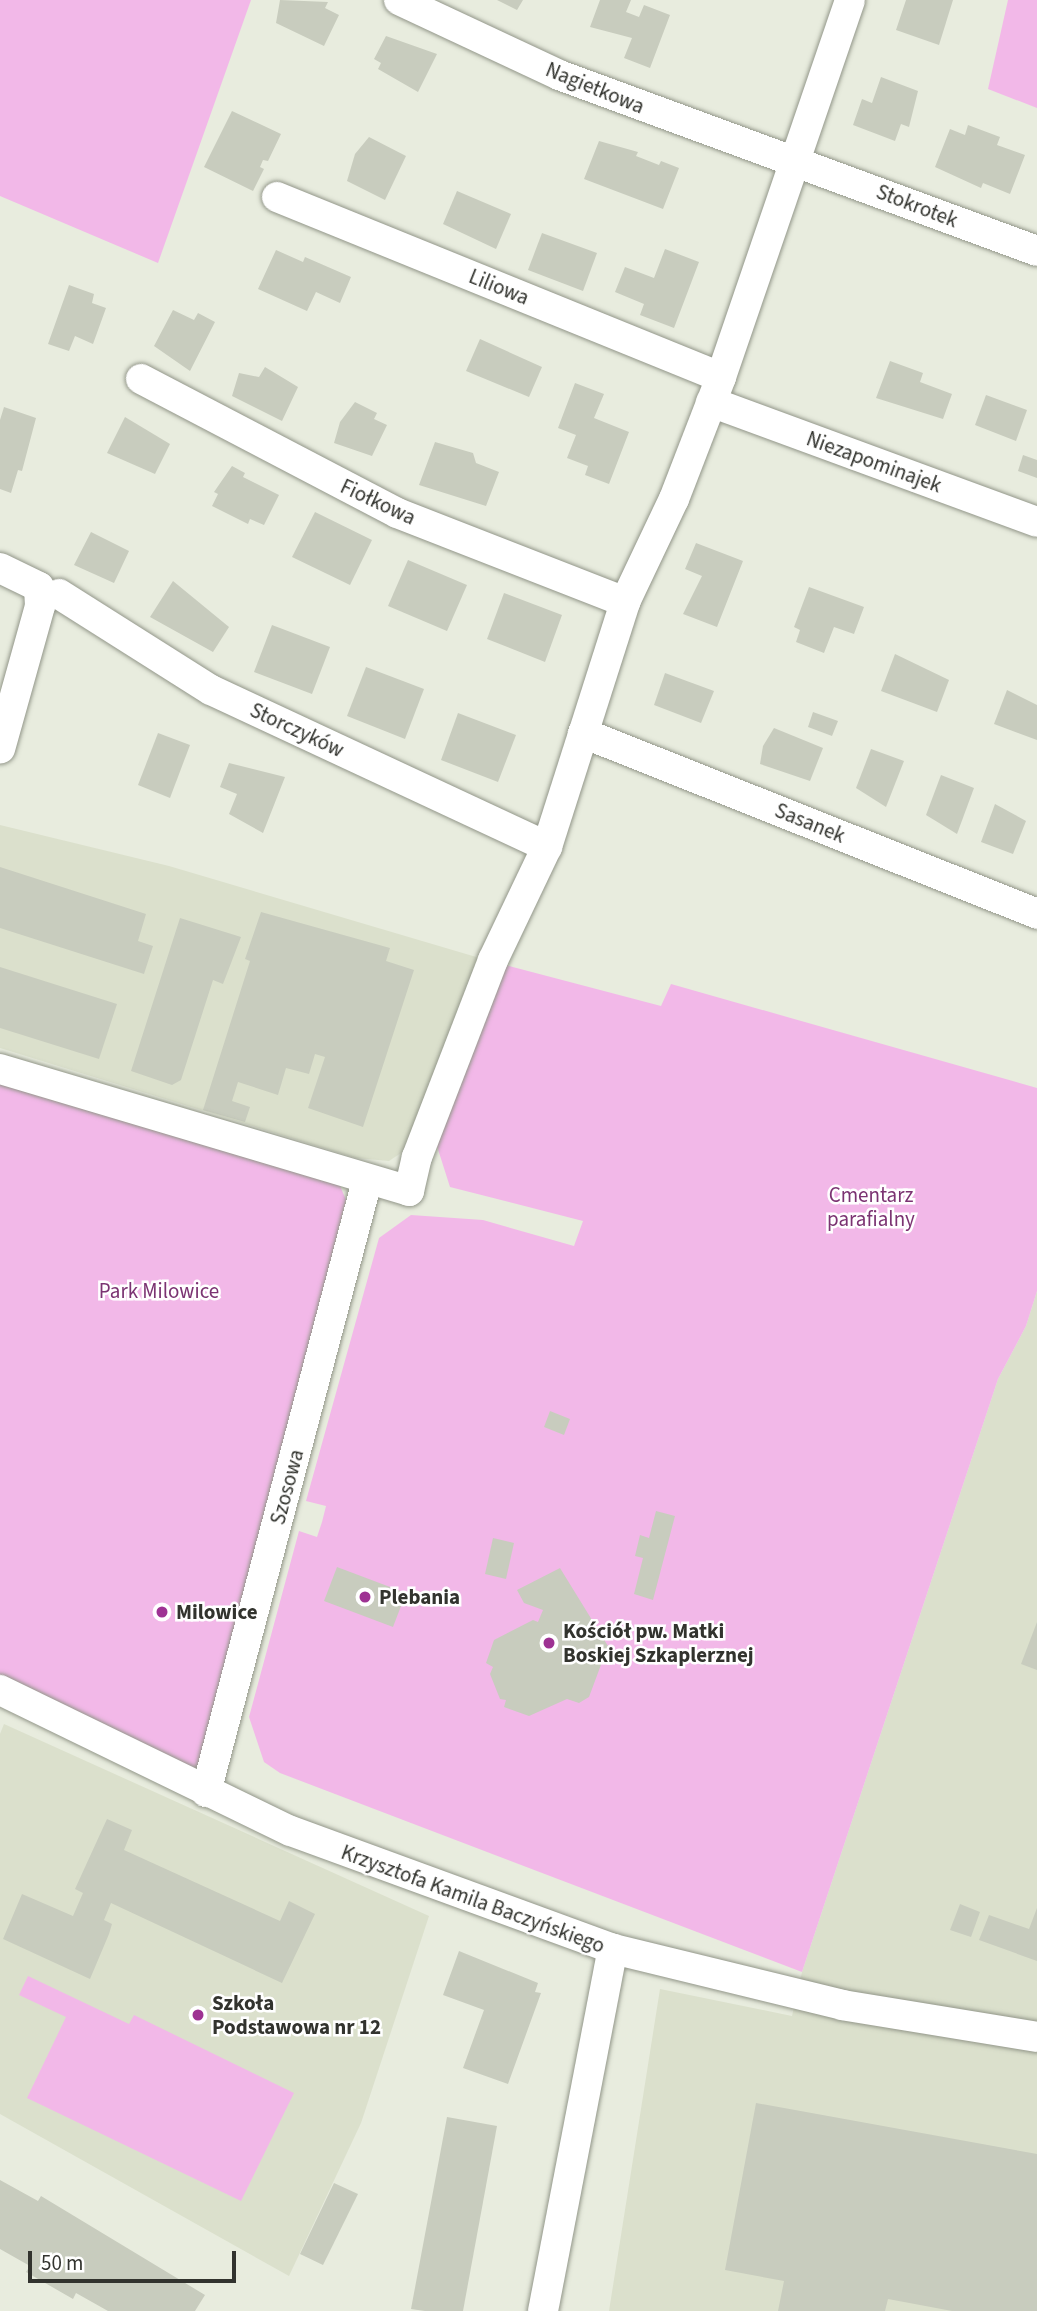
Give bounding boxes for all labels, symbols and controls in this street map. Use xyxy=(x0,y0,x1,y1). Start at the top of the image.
street label: Nagietkowa xyxy=(542,57,648,119)
street label: Stokrotek xyxy=(873,179,961,233)
street label: Liliowa xyxy=(465,264,533,310)
street label: Niezapominajek xyxy=(803,426,945,498)
street label: Fiołkowa xyxy=(336,474,420,530)
street label: Storczyków xyxy=(246,697,348,763)
street label: Sasanek xyxy=(771,798,849,848)
park label: Cmentarz parafialny xyxy=(827,1182,915,1232)
park label: Park Milowice xyxy=(99,1278,219,1304)
street label: Szosowa xyxy=(265,1447,309,1527)
place label: Plebania xyxy=(379,1584,460,1610)
marker: Plebania xyxy=(357,1589,373,1605)
place label: Milowice xyxy=(176,1599,258,1625)
marker: Milowice xyxy=(154,1604,170,1620)
place label: Kościół pw. Matki Boskiej Szkaplerznej xyxy=(563,1618,754,1668)
marker: Kościół pw. Matki Boskiej Szkaplerznej xyxy=(541,1635,557,1651)
street label: Krzysztofa Kamila Baczyńskiego xyxy=(338,1839,608,1959)
place label: Szkoła Podstawowa nr 12 xyxy=(212,1990,381,2040)
marker: Szkoła Podstawowa nr 12 xyxy=(190,2007,206,2023)
scale bar xyxy=(32,2238,240,2282)
text: 50 m xyxy=(41,2248,83,2278)

